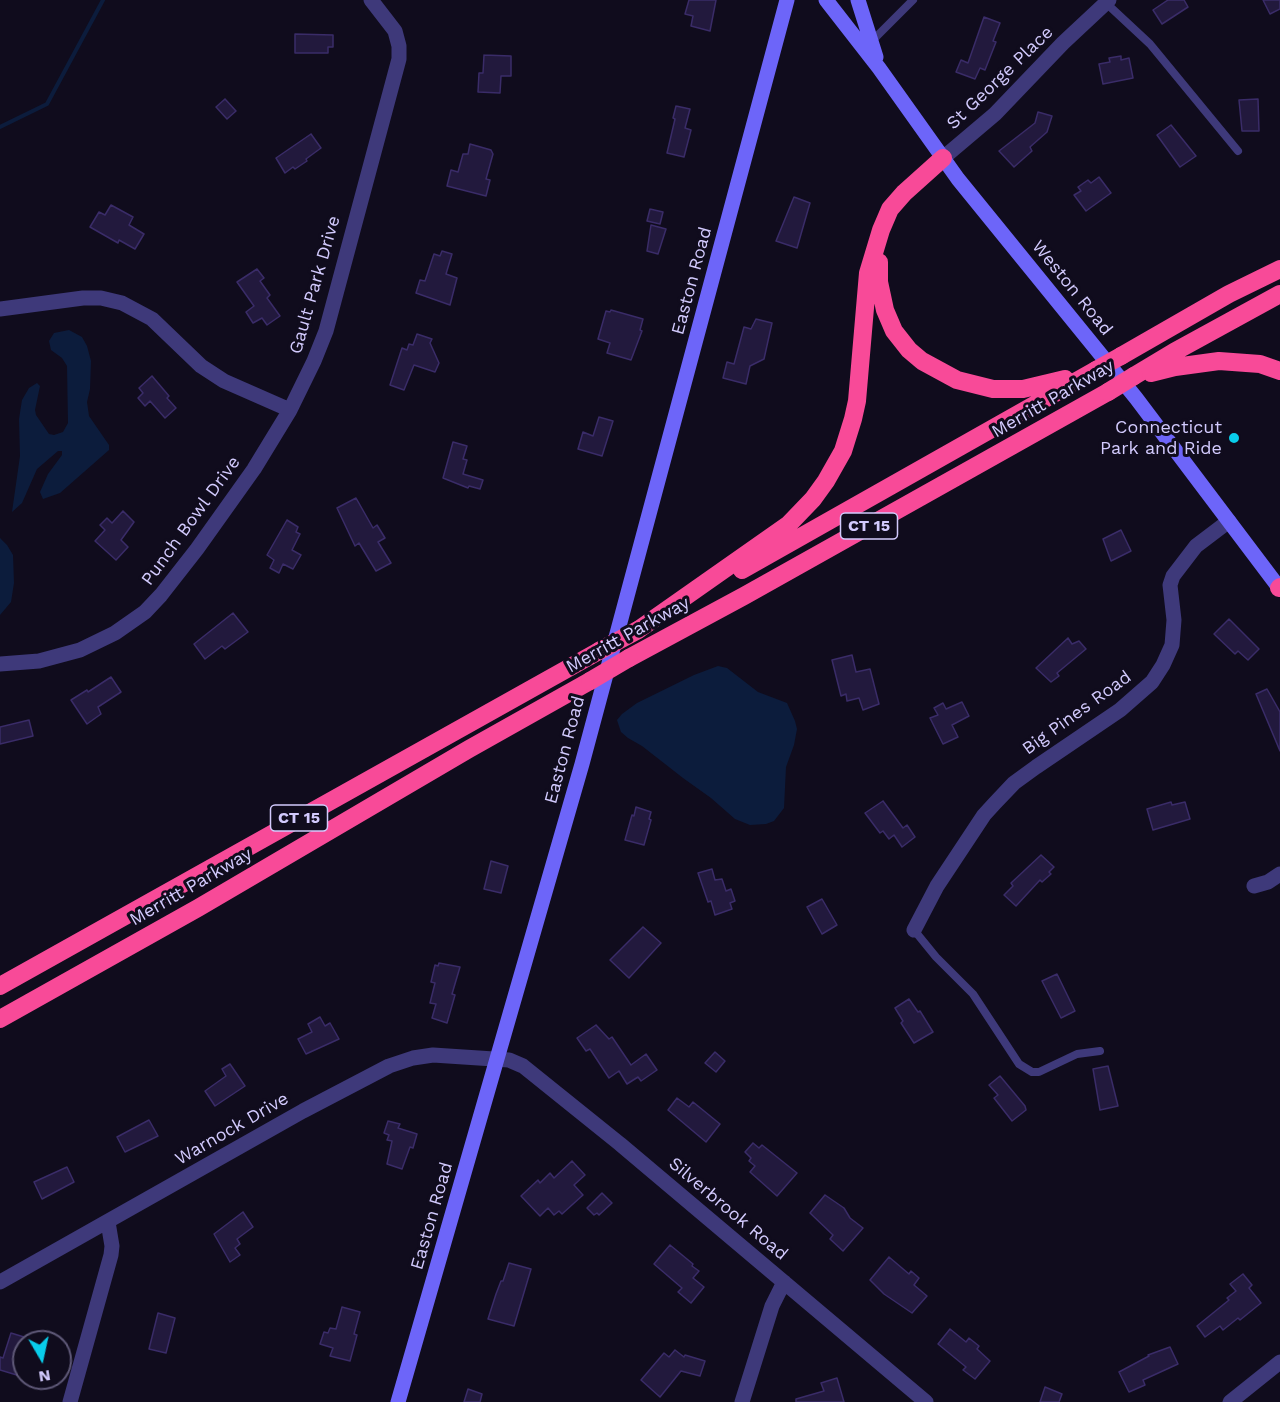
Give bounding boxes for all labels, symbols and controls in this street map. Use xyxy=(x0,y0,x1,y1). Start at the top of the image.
street label: St George Place xyxy=(942,22,1058,134)
street label: Gault Park Drive xyxy=(285,213,345,357)
street label: Easton Road xyxy=(667,225,717,337)
street label: Weston Road xyxy=(1027,236,1117,340)
street label: Merritt Parkway xyxy=(988,355,1118,443)
place label: Connecticut Park and Ride xyxy=(1100,417,1222,460)
marker: Connecticut Park and Ride xyxy=(1227,431,1241,445)
street label: Punch Bowl Drive xyxy=(137,452,245,590)
road number: CT 15 xyxy=(840,513,898,539)
street label: Merritt Parkway xyxy=(563,592,693,678)
street label: Big Pines Road xyxy=(1018,666,1136,760)
street label: Easton Road xyxy=(540,694,590,806)
road number: CT 15 xyxy=(270,805,328,831)
street label: Merritt Parkway xyxy=(126,843,256,931)
street label: Warnock Drive xyxy=(172,1088,292,1170)
street label: Silverbrook Road xyxy=(664,1153,792,1265)
street label: Easton Road xyxy=(406,1160,458,1272)
north arrow xyxy=(12,1330,72,1390)
text: N xyxy=(37,1366,52,1387)

